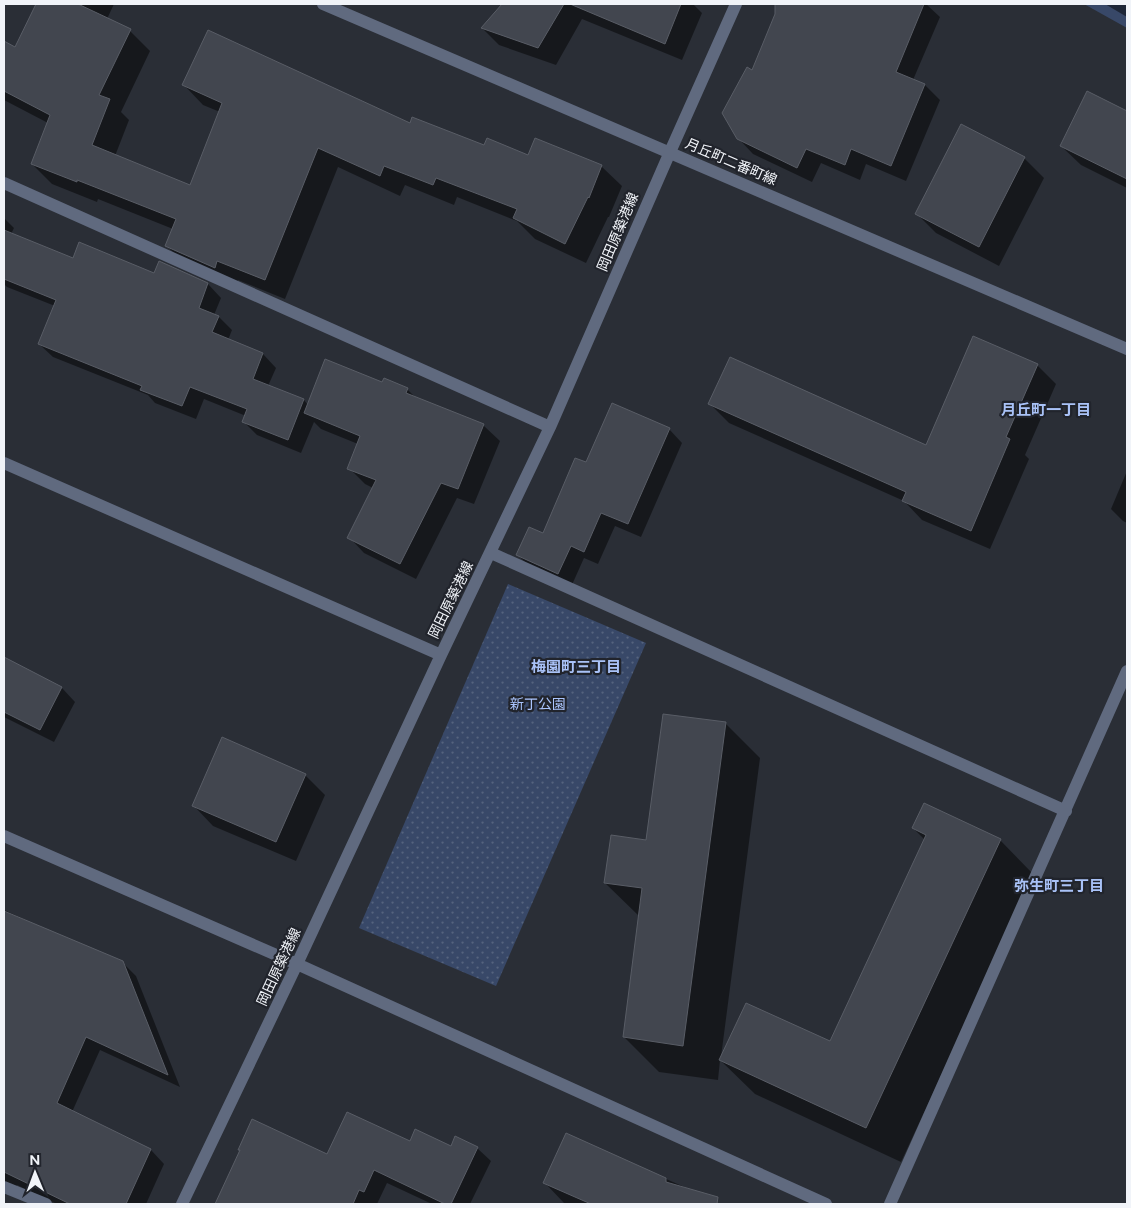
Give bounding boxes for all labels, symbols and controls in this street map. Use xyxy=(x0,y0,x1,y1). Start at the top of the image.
street label: 月丘町二番町線 xyxy=(683,135,779,189)
street label: 岡田原築港線 xyxy=(594,190,642,274)
district label: 月丘町一丁目 xyxy=(1001,401,1091,419)
street label: 岡田原築港線 xyxy=(425,559,477,641)
district label: 梅園町三丁目 xyxy=(531,658,621,676)
park label: 新丁公園 xyxy=(510,696,566,713)
district label: 弥生町三丁目 xyxy=(1014,877,1104,895)
street label: 岡田原築港線 xyxy=(254,925,304,1009)
north arrow xyxy=(10,1148,60,1198)
text: N xyxy=(29,1152,40,1169)

